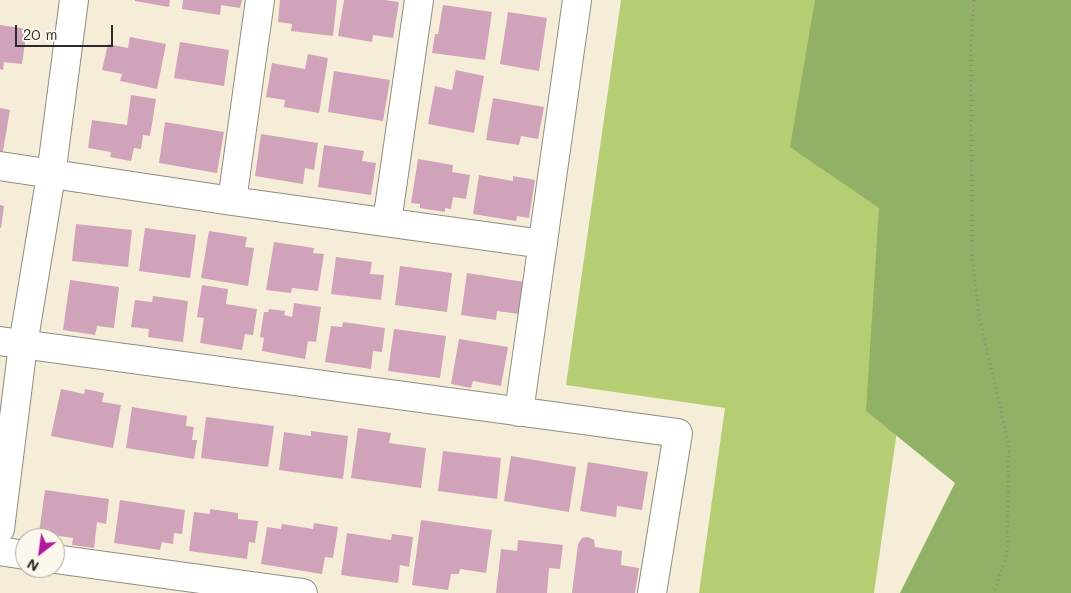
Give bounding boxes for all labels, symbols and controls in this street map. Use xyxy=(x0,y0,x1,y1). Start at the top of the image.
scale bar xyxy=(18,15,115,47)
text: 20 m xyxy=(23,24,57,44)
north arrow xyxy=(15,528,65,578)
text: N xyxy=(23,555,42,576)

